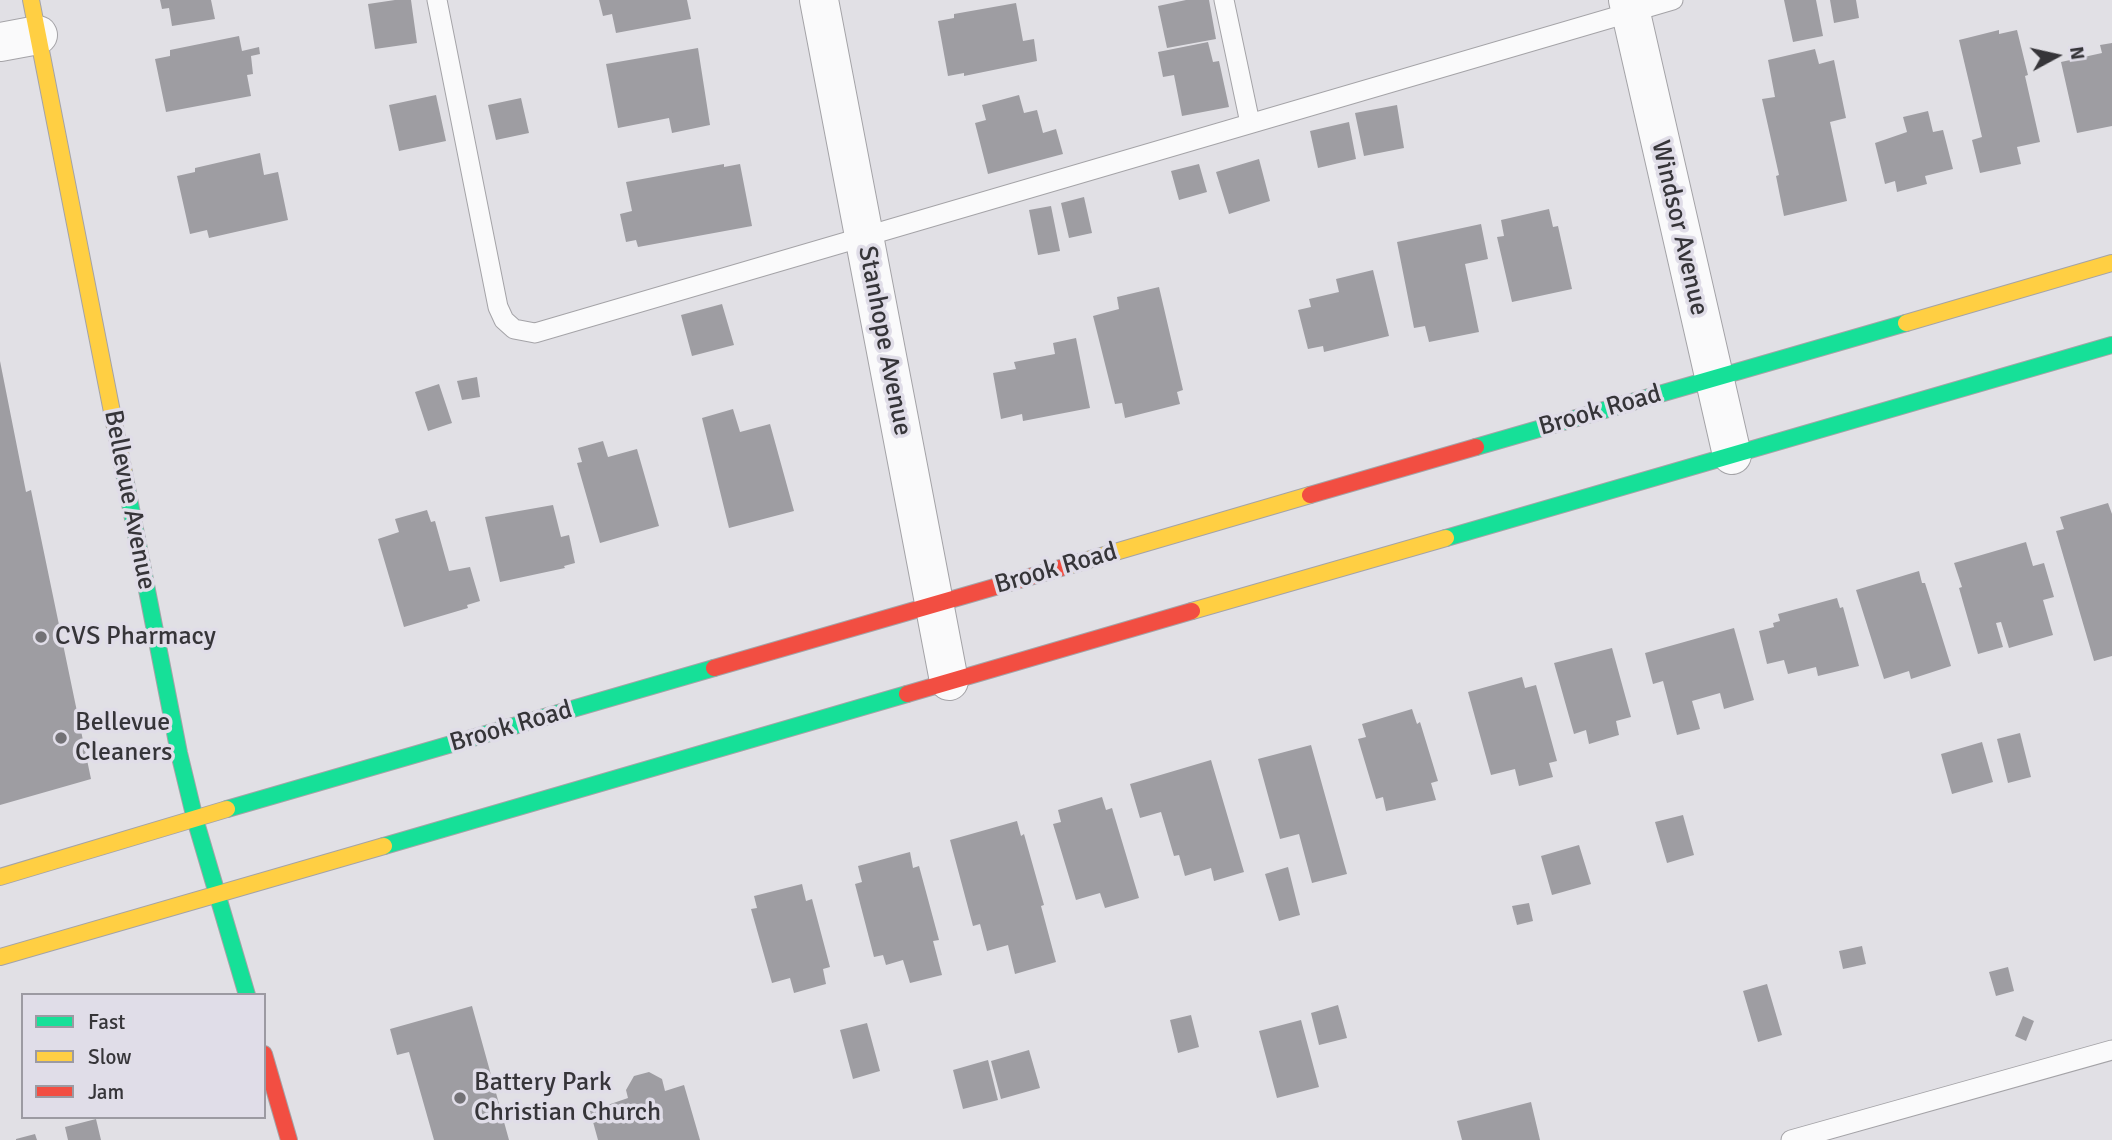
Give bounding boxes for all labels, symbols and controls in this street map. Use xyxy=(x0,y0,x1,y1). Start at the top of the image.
north arrow xyxy=(2021,21,2091,91)
text: N xyxy=(2064,45,2090,61)
street label: Windsor Avenue xyxy=(1644,137,1714,319)
street label: Stanhope Avenue xyxy=(850,244,918,438)
street label: Brook Road xyxy=(1535,379,1665,443)
street label: Bellevue Avenue xyxy=(96,408,162,592)
street label: Brook Road xyxy=(991,537,1121,601)
place label: CVS Pharmacy xyxy=(55,621,216,653)
marker: CVS Pharmacy xyxy=(33,629,49,645)
street label: Brook Road xyxy=(446,695,576,759)
place label: Bellevue Cleaners xyxy=(75,707,172,768)
marker: Bellevue Cleaners xyxy=(53,730,69,746)
legend xyxy=(21,993,266,1119)
text: Fast xyxy=(88,1009,125,1035)
text: Slow xyxy=(88,1044,132,1070)
place label: Battery Park Christian Church xyxy=(474,1067,661,1128)
text: Jam xyxy=(88,1079,124,1105)
marker: Battery Park Christian Church xyxy=(452,1090,468,1106)

